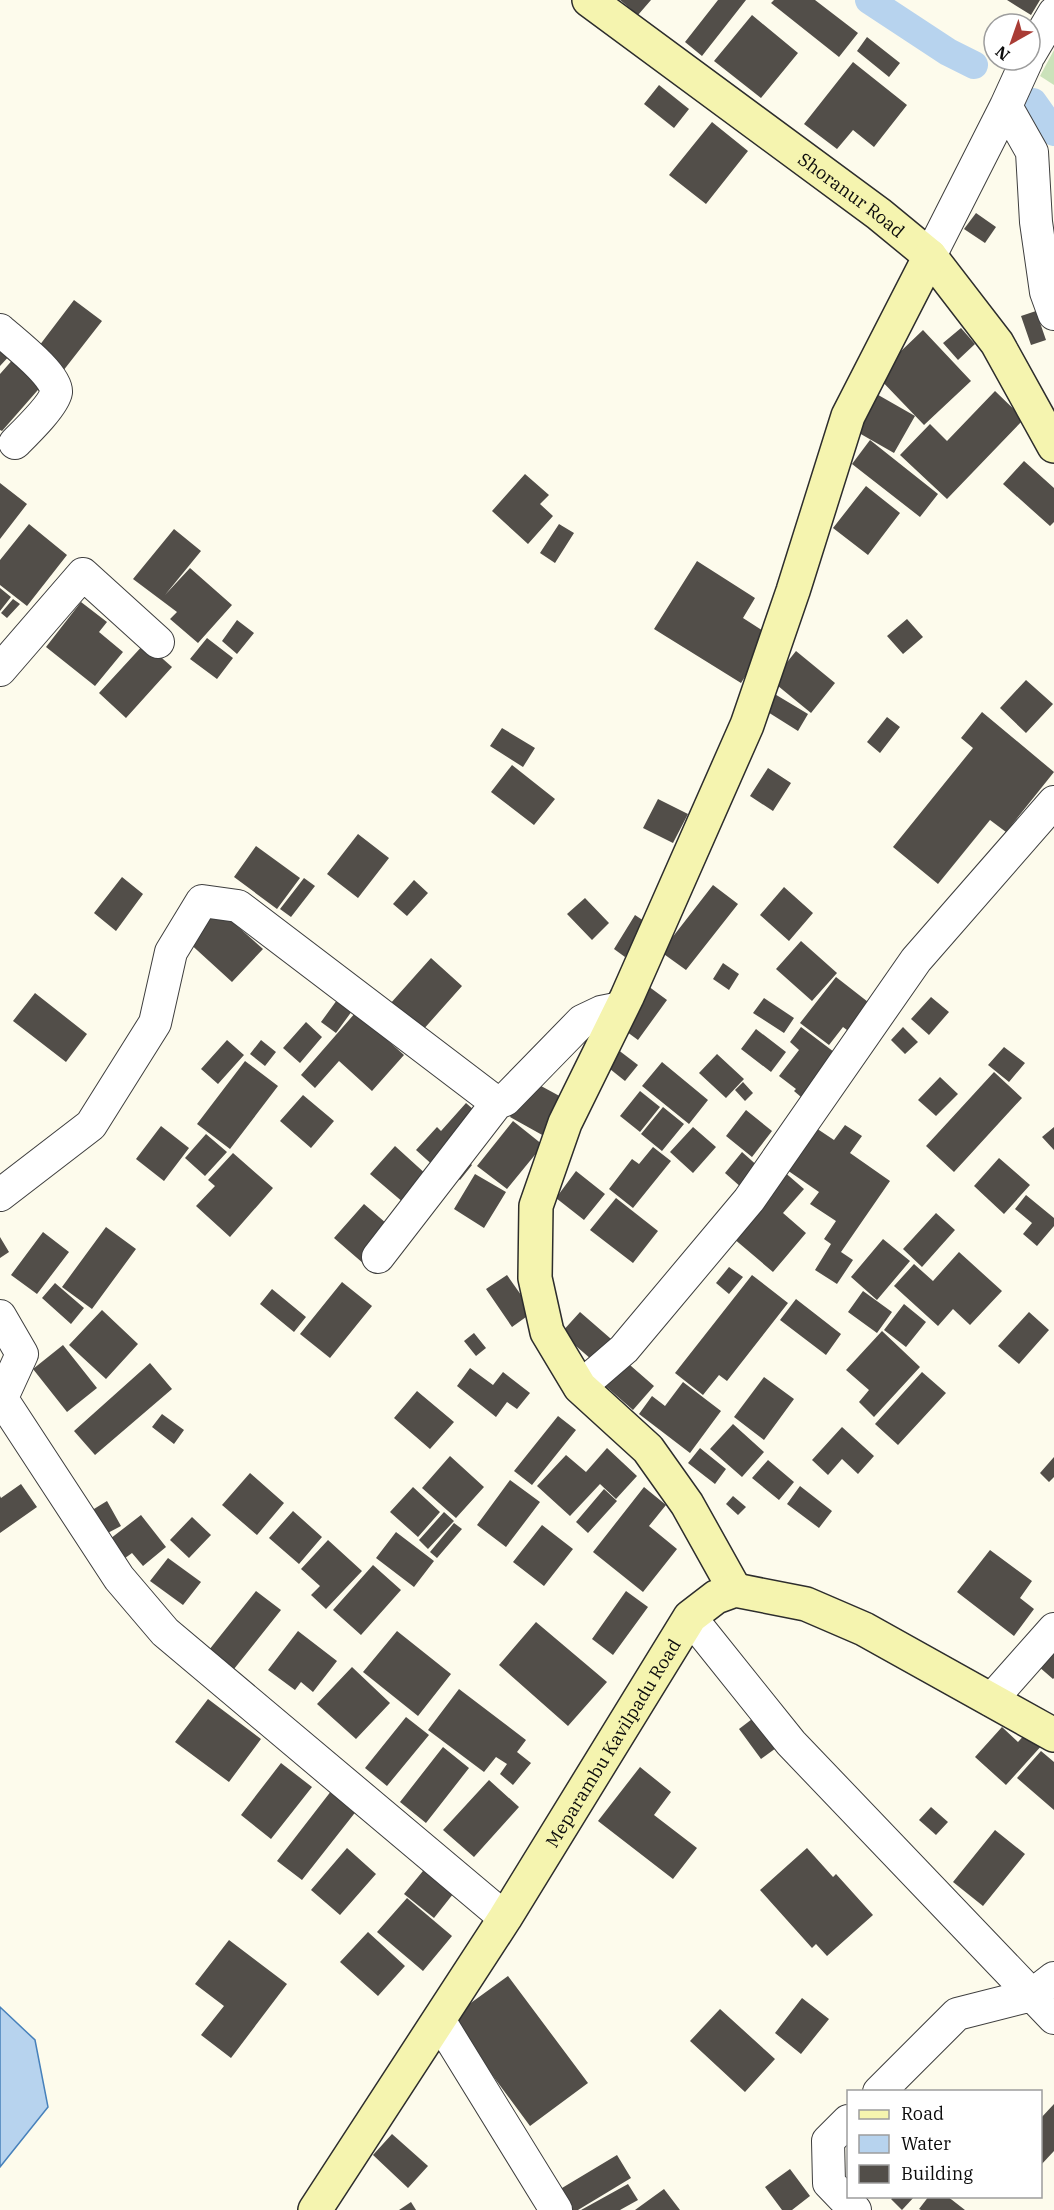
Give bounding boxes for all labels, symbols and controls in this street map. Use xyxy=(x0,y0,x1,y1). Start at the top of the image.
north arrow xyxy=(982,12,1042,72)
text: N xyxy=(991,42,1014,65)
street label: Shoranur Road xyxy=(794,147,910,242)
street label: Meparambu Kavilpadu Road xyxy=(540,1634,685,1851)
legend xyxy=(847,2090,1042,2198)
text: Road xyxy=(901,2102,944,2125)
text: Water xyxy=(901,2132,951,2155)
text: Building xyxy=(901,2162,973,2185)

